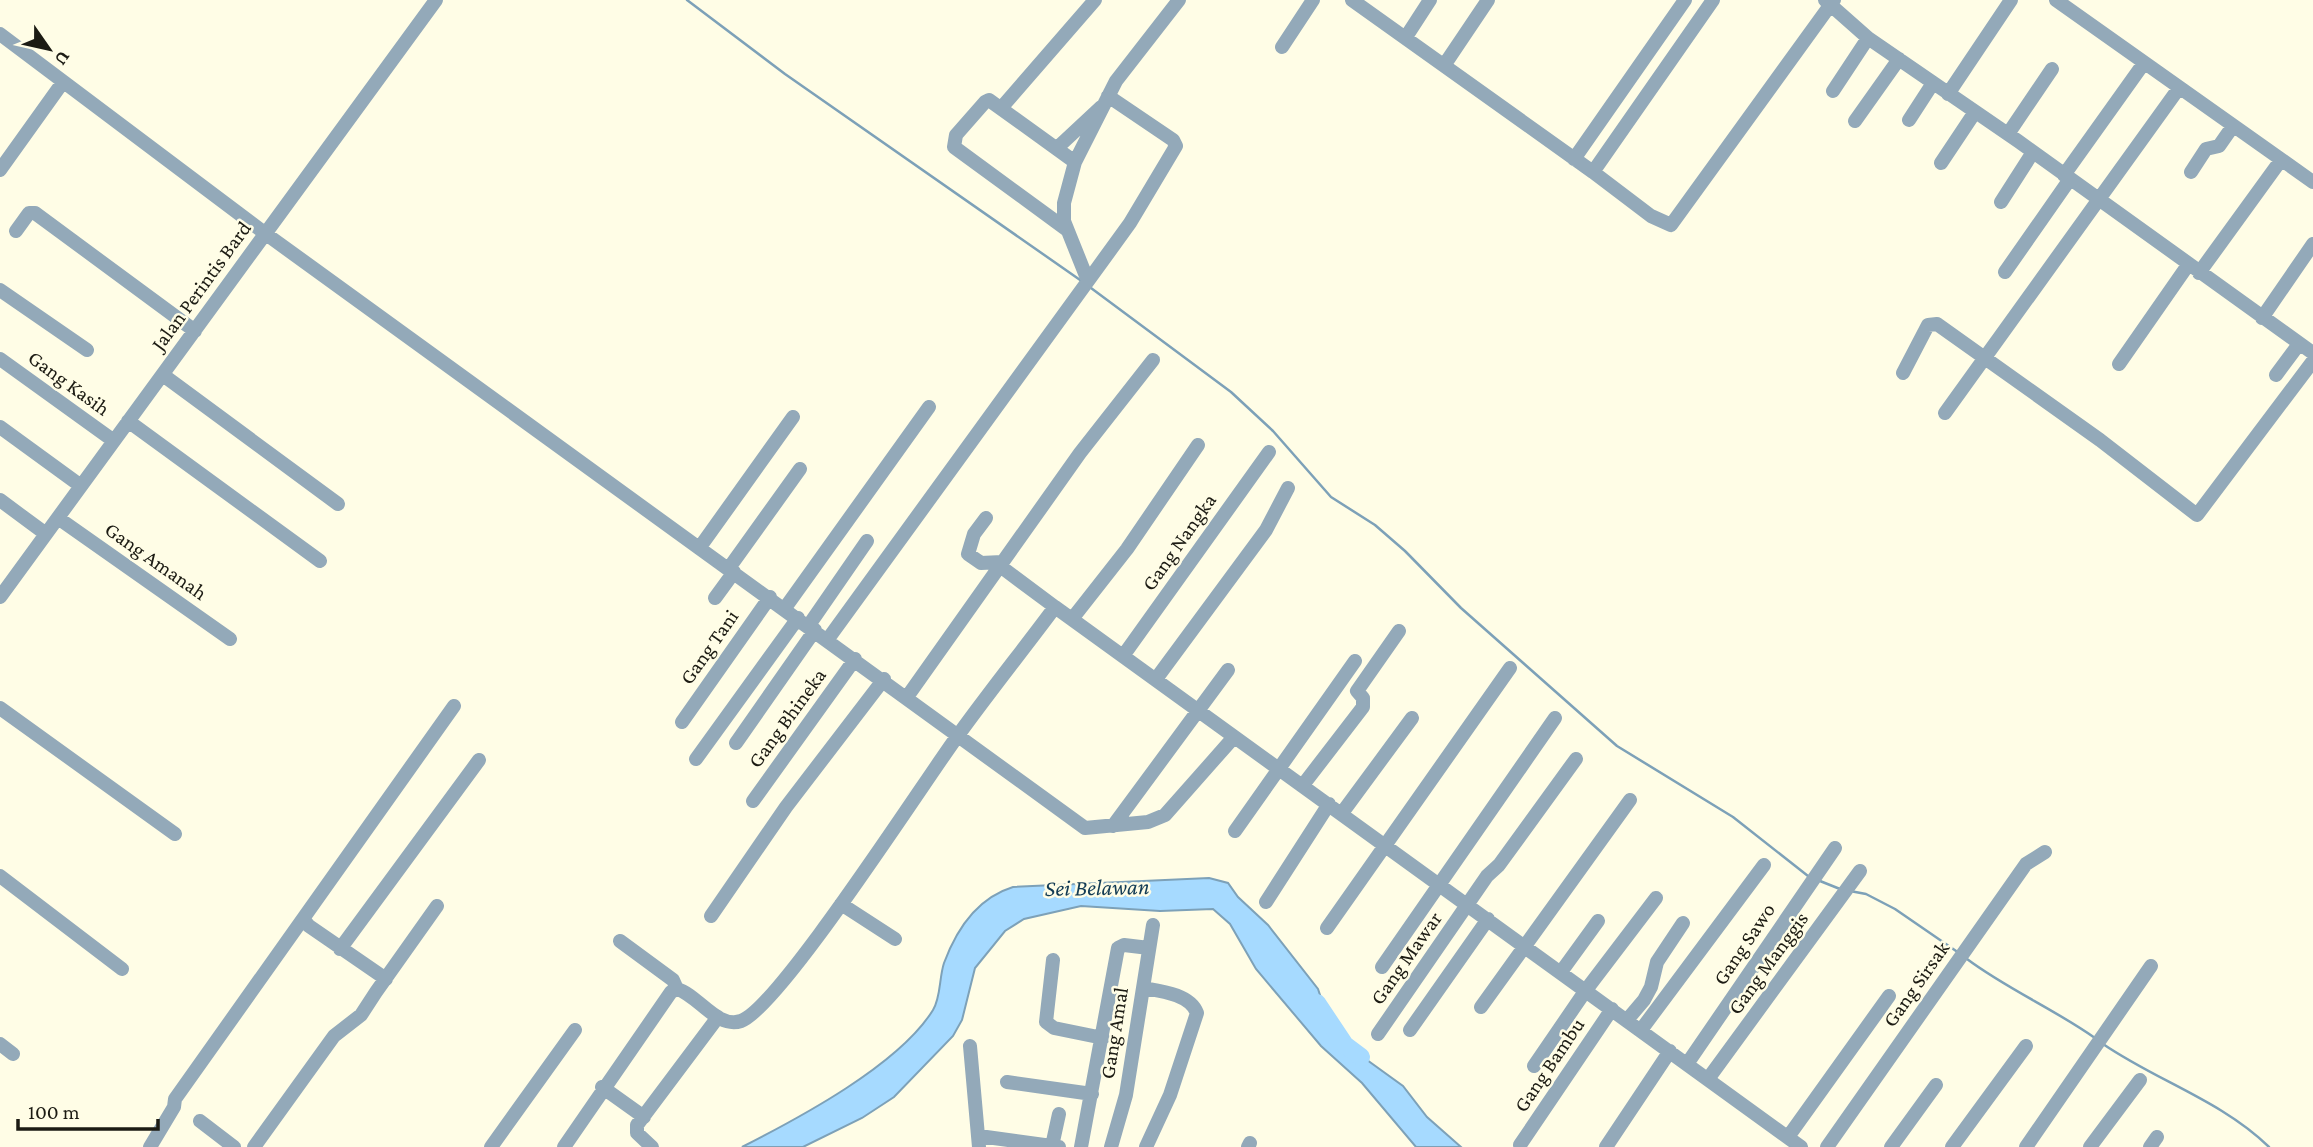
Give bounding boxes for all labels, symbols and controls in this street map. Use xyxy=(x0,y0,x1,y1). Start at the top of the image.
north arrow xyxy=(14,14,84,84)
text: U xyxy=(50,47,75,69)
street label: Jalan Perintis Bard xyxy=(145,217,256,357)
street label: Gang Kasih xyxy=(24,345,114,421)
street label: Gang Nangka xyxy=(1137,489,1221,595)
street label: Gang Amanah xyxy=(100,517,212,605)
street label: Gang Tani xyxy=(675,605,744,689)
street label: Gang Bhineka xyxy=(743,663,831,772)
water label: Sei Belawan xyxy=(1044,873,1150,901)
street label: Gang Sawo xyxy=(1708,899,1780,989)
street label: Gang Mawar xyxy=(1365,906,1447,1009)
street label: Gang Manggis xyxy=(1723,907,1813,1019)
street label: Gang Sirsak xyxy=(1878,937,1954,1031)
street label: Gang Amal xyxy=(1095,985,1133,1081)
street label: Gang Bambu xyxy=(1509,1013,1589,1117)
scale bar xyxy=(18,1088,158,1132)
text: 100 m xyxy=(28,1100,80,1124)

